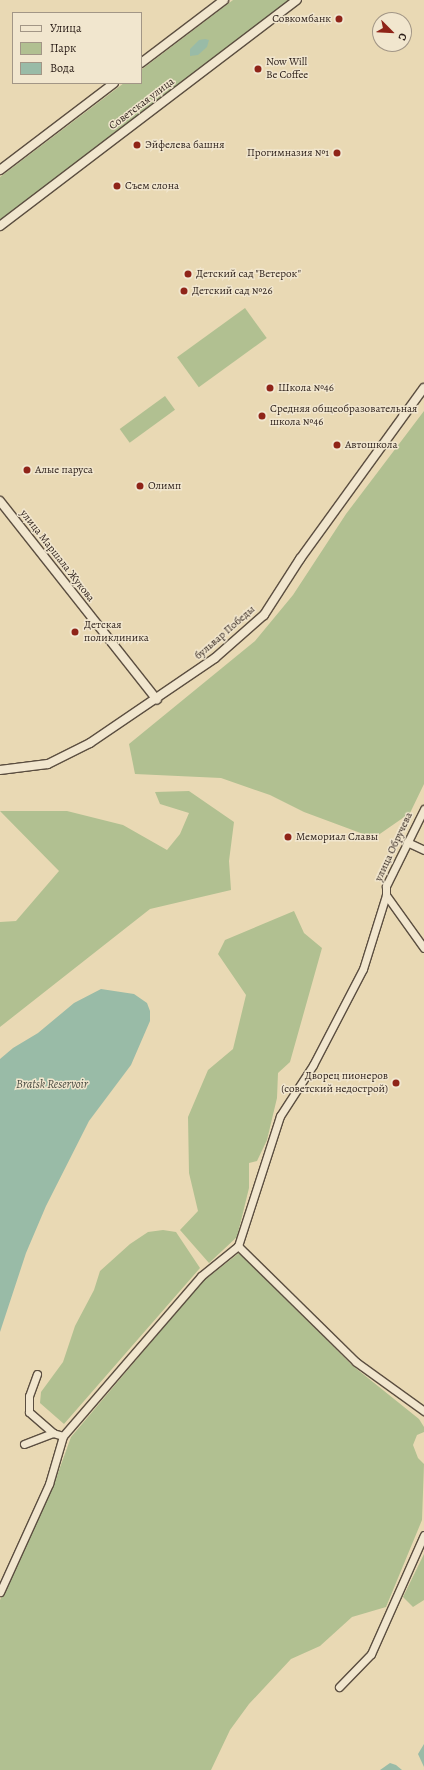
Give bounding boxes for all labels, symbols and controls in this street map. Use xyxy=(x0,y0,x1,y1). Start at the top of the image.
legend xyxy=(12,12,142,84)
place label: Совкомбанк xyxy=(272,12,331,26)
north arrow xyxy=(372,12,412,52)
marker: Совкомбанк xyxy=(334,14,344,24)
text: Улица xyxy=(50,20,81,36)
text: С xyxy=(394,31,411,43)
text: Парк xyxy=(50,40,76,56)
place label: Now Will Be Coffee xyxy=(266,56,308,82)
text: Вода xyxy=(50,60,75,76)
marker: Now Will Be Coffee xyxy=(253,64,263,74)
street label: Советская улица xyxy=(107,75,177,133)
place label: Эйфелева башня xyxy=(145,138,224,152)
marker: Эйфелева башня xyxy=(132,140,142,150)
place label: Прогимназия №1 xyxy=(247,146,329,160)
marker: Прогимназия №1 xyxy=(332,148,342,158)
place label: Съем слона xyxy=(125,179,179,193)
marker: Съем слона xyxy=(112,181,122,191)
place label: Детский сад "Ветерок" xyxy=(196,267,301,281)
marker: Детский сад "Ветерок" xyxy=(183,269,193,279)
place label: Детский сад №26 xyxy=(192,284,273,298)
marker: Детский сад №26 xyxy=(179,286,189,296)
place label: Школа №46 xyxy=(278,381,334,395)
marker: Школа №46 xyxy=(265,383,275,393)
place label: Средняя общеобразовательная школа №46 xyxy=(270,403,417,429)
marker: Средняя общеобразовательная школа №46 xyxy=(257,411,267,421)
place label: Автошкола xyxy=(345,438,397,452)
marker: Автошкола xyxy=(332,440,342,450)
place label: Алые паруса xyxy=(35,463,93,477)
marker: Алые паруса xyxy=(22,465,32,475)
place label: Олимп xyxy=(148,479,181,493)
marker: Олимп xyxy=(135,481,145,491)
street label: улица Маршала Жукова xyxy=(17,507,97,605)
street label: бульвар Победы xyxy=(192,603,258,663)
place label: Детская поликлиника xyxy=(84,619,149,645)
marker: Детская поликлиника xyxy=(69,626,81,638)
street label: улица Обручева xyxy=(372,810,416,884)
place label: Мемориал Славы xyxy=(296,830,378,844)
marker: Мемориал Славы xyxy=(283,832,293,842)
place label: Дворец пионеров (советский недострой) xyxy=(281,1070,388,1096)
water label: Bratsk Reservoir xyxy=(16,1078,88,1092)
marker: Дворец пионеров (советский недострой) xyxy=(391,1078,401,1088)

